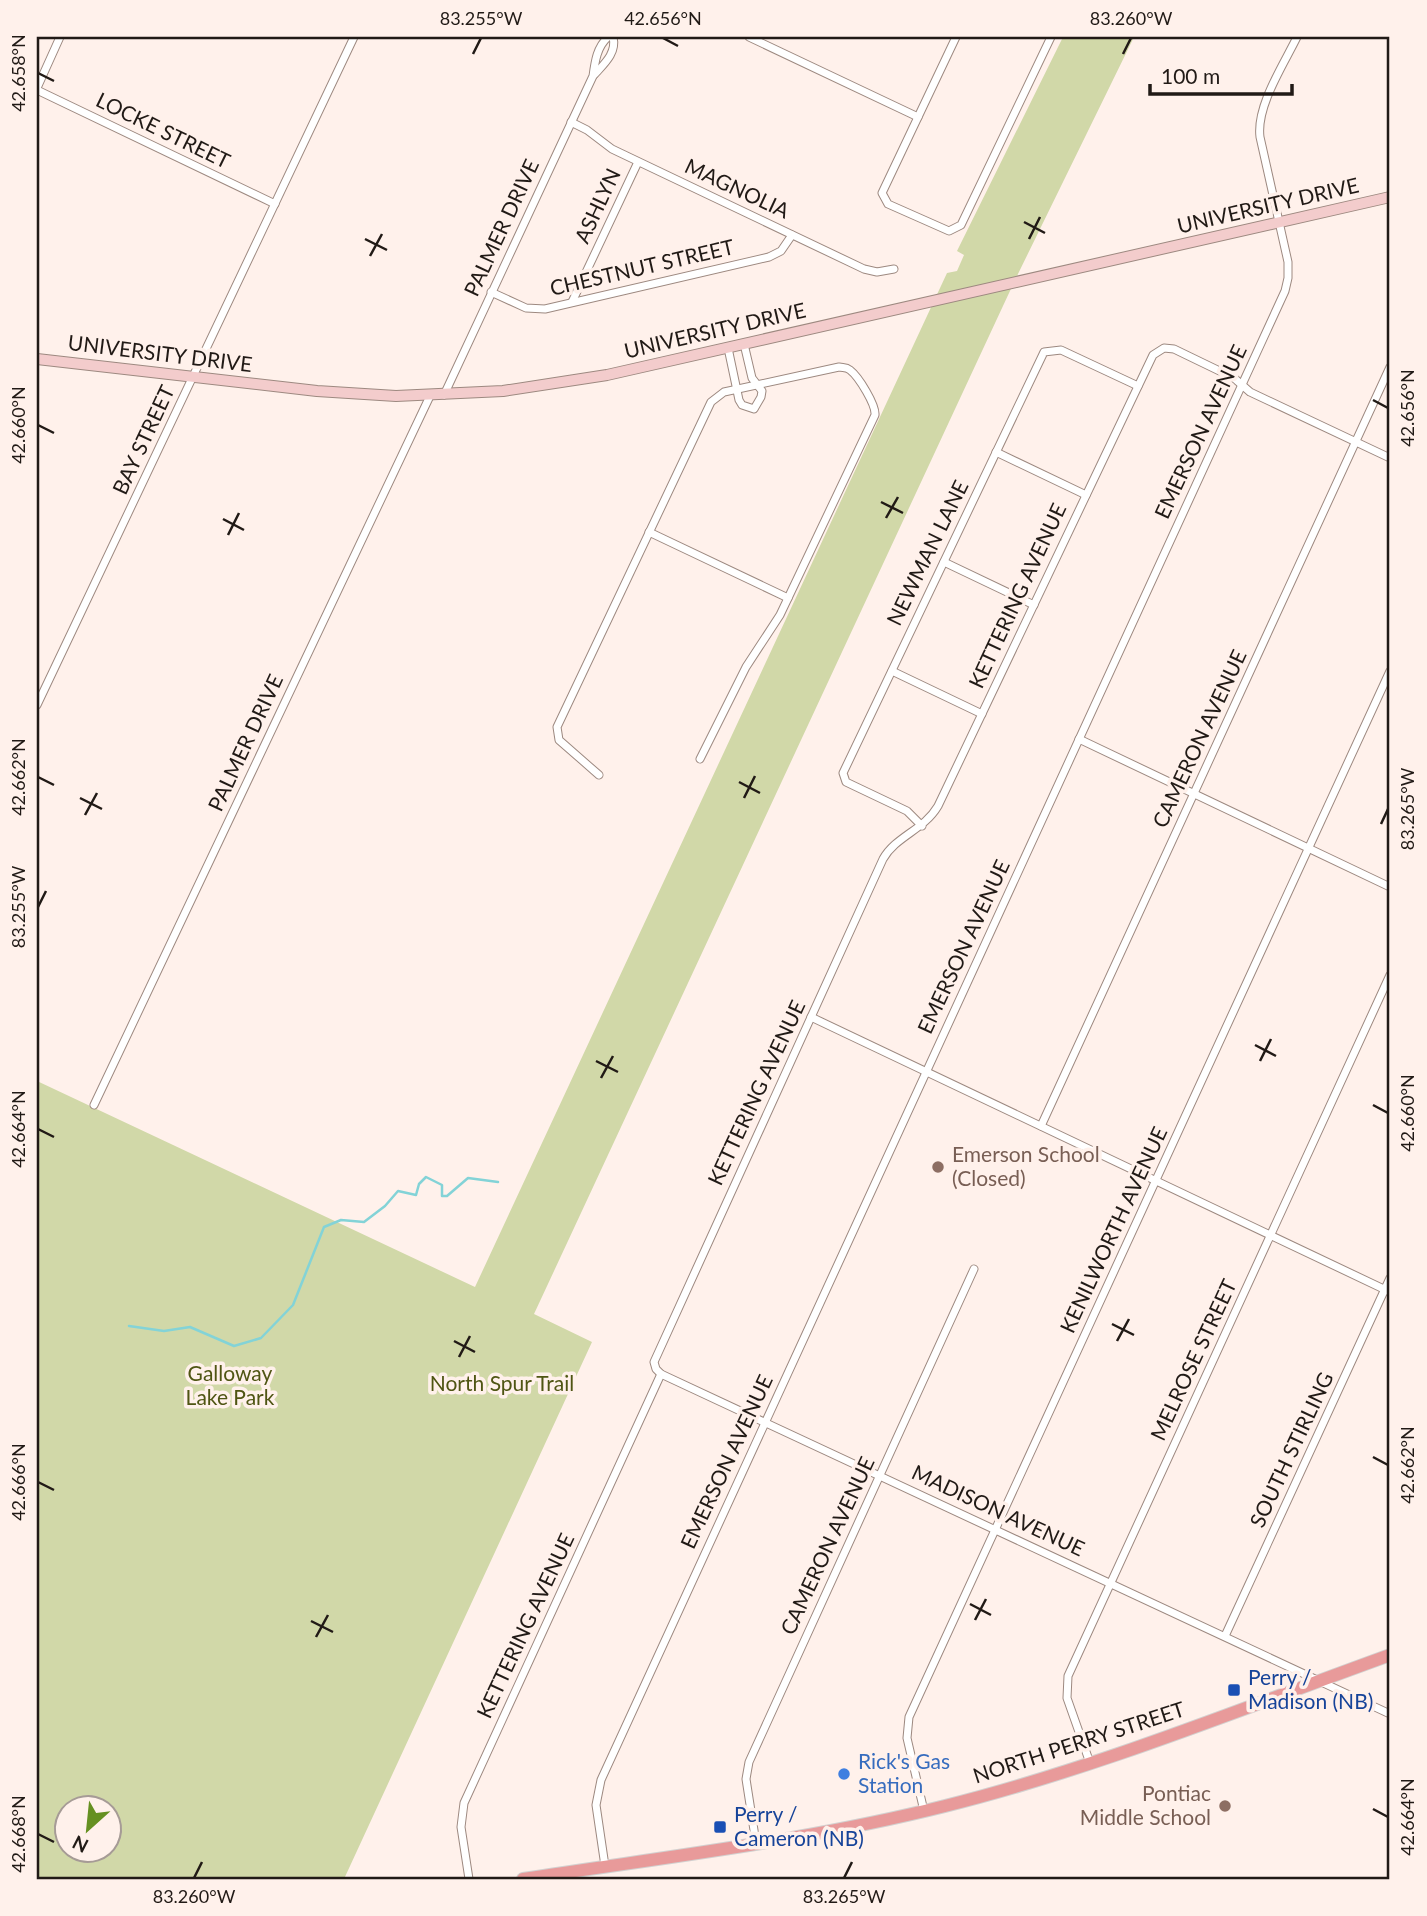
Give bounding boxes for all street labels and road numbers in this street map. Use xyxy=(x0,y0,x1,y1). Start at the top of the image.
street label: LOCKE STREET xyxy=(93,86,235,173)
street label: MAGNOLIA xyxy=(681,153,795,223)
street label: PALMER DRIVE xyxy=(458,155,543,300)
street label: ASHLYN xyxy=(568,164,625,247)
street label: UNIVERSITY DRIVE xyxy=(1174,171,1361,238)
street label: CHESTNUT STREET xyxy=(547,233,737,300)
street label: UNIVERSITY DRIVE xyxy=(621,296,808,363)
street label: UNIVERSITY DRIVE xyxy=(67,329,254,376)
street label: EMERSON AVENUE xyxy=(1148,341,1251,522)
street label: BAY STREET xyxy=(107,380,179,498)
street label: NEWMAN LANE xyxy=(881,476,973,629)
street label: KETTERING AVENUE xyxy=(963,499,1070,692)
street label: CAMERON AVENUE xyxy=(1146,645,1251,831)
street label: PALMER DRIVE xyxy=(202,670,287,815)
street label: EMERSON AVENUE xyxy=(911,856,1014,1037)
street label: KETTERING AVENUE xyxy=(702,996,809,1189)
street label: KENILWORTH AVENUE xyxy=(1054,1122,1171,1336)
street label: MELROSE STREET xyxy=(1144,1274,1241,1444)
street label: SOUTH STIRLING xyxy=(1244,1368,1338,1531)
street label: EMERSON AVENUE xyxy=(674,1371,777,1552)
street label: CAMERON AVENUE xyxy=(774,1452,879,1638)
street label: MADISON AVENUE xyxy=(908,1459,1089,1561)
street label: KETTERING AVENUE xyxy=(471,1529,578,1722)
street label: NORTH PERRY STREET xyxy=(970,1695,1188,1788)

